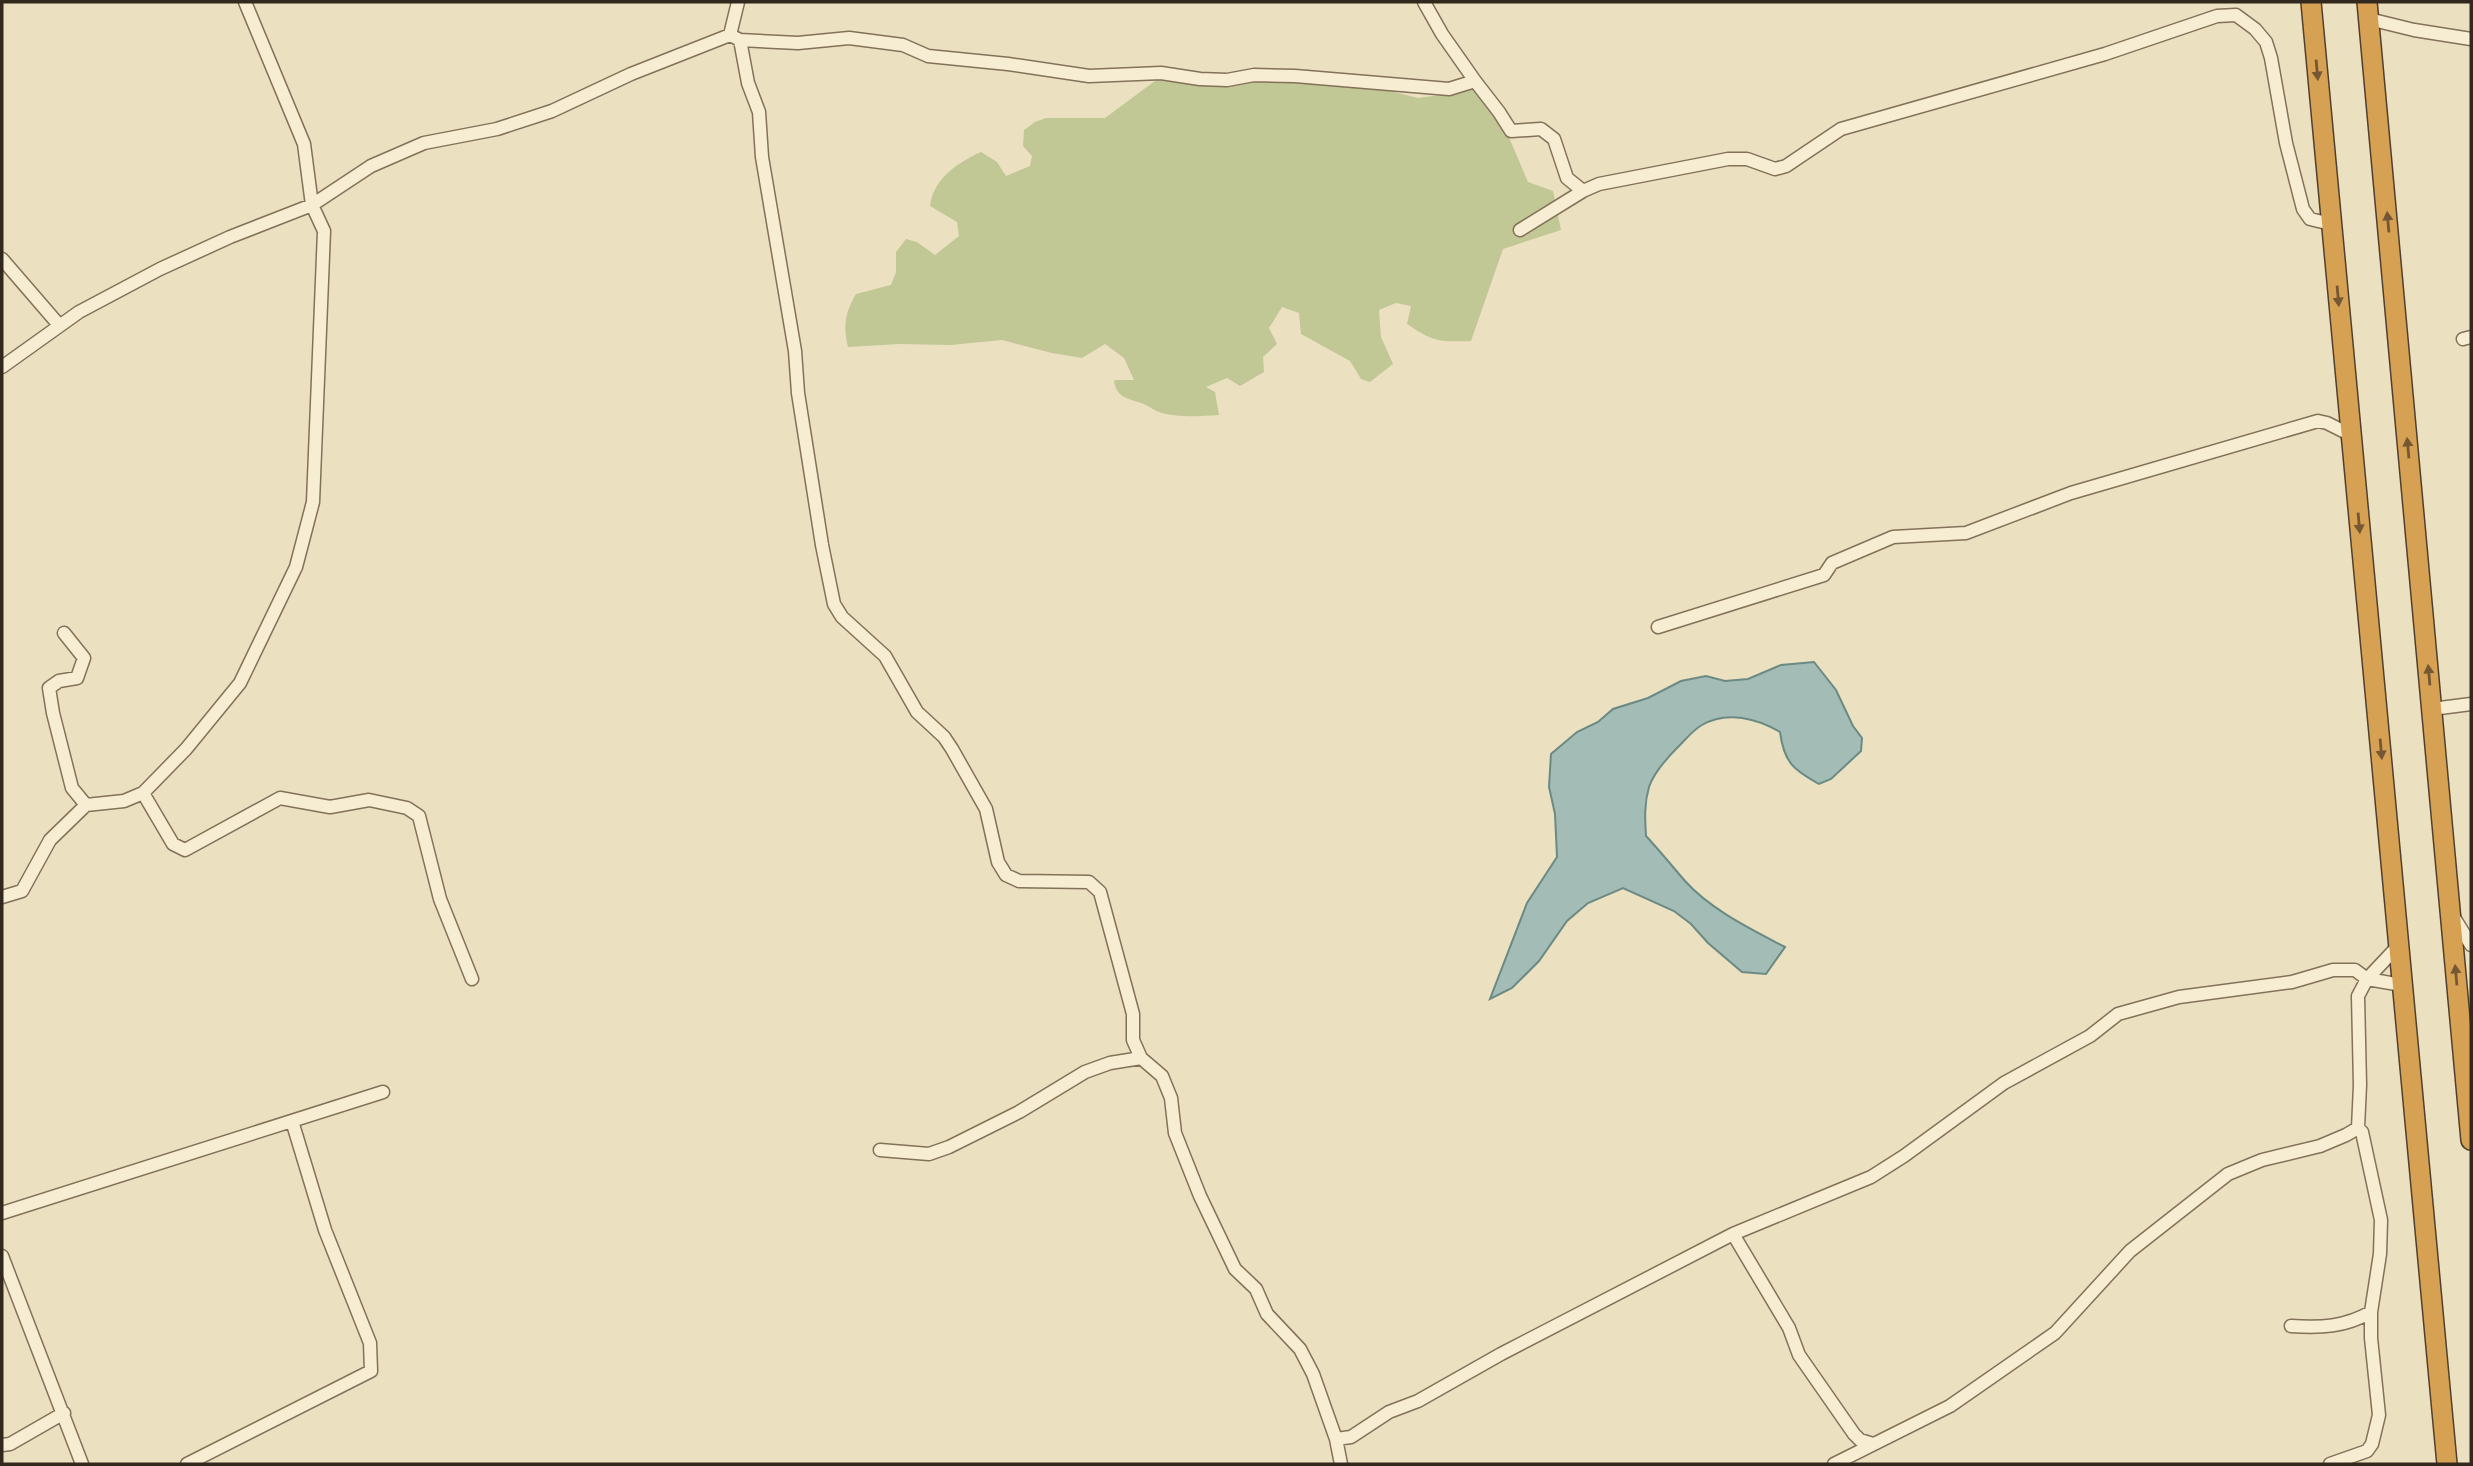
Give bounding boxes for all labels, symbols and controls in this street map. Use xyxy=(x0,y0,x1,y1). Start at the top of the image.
one-way arrow xyxy=(2312,59,2323,81)
one-way arrow xyxy=(2382,211,2393,233)
one-way arrow xyxy=(2333,285,2344,307)
one-way arrow xyxy=(2402,437,2413,459)
one-way arrow xyxy=(2354,512,2365,534)
one-way arrow xyxy=(2423,664,2434,686)
one-way arrow xyxy=(2375,738,2386,760)
one-way arrow xyxy=(2450,964,2461,986)

